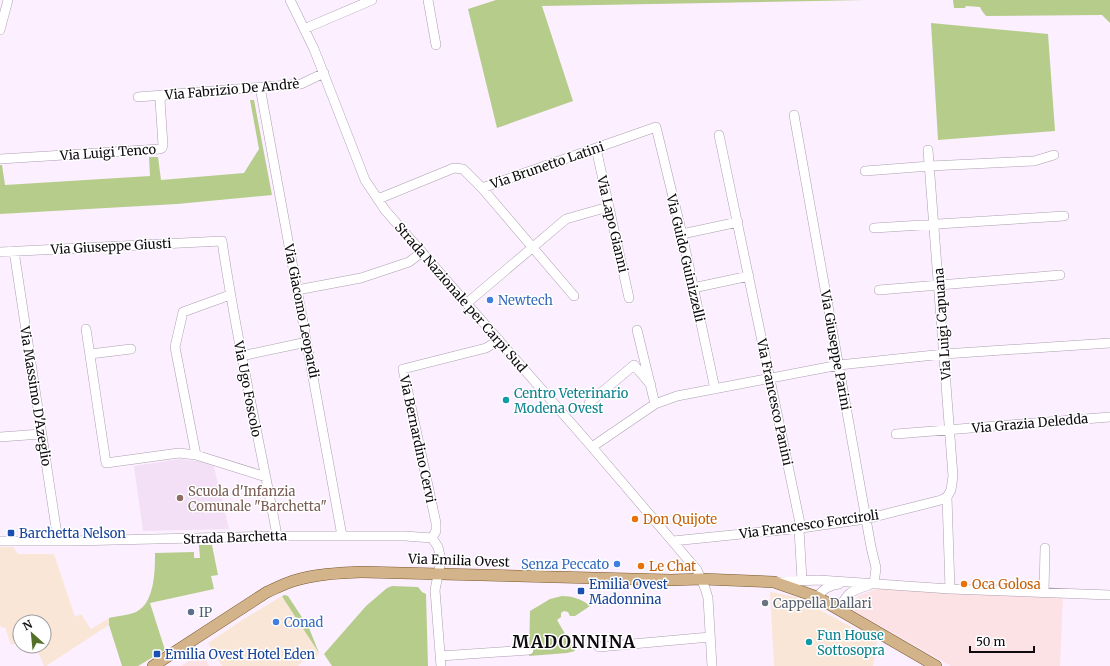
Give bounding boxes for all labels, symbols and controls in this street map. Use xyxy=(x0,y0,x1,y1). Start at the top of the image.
street label: Via Fabrizio De Andrè xyxy=(163,75,300,104)
street label: Via Brunetto Latini xyxy=(487,138,606,193)
street label: Via Luigi Tenco xyxy=(58,141,157,164)
street label: Via Lapo Gianni xyxy=(593,173,632,274)
street label: Via Guido Guinizzelli xyxy=(662,192,708,324)
street label: Strada Nazionale per Carpi Sud xyxy=(391,219,530,376)
street label: Via Giuseppe Giusti xyxy=(49,235,172,258)
street label: Via Giacomo Leopardi xyxy=(280,242,323,380)
street label: Via Luigi Capuana xyxy=(930,267,955,382)
street label: Via Giuseppe Parini xyxy=(816,288,854,412)
place label: Newtech xyxy=(498,292,553,309)
marker: Newtech xyxy=(485,295,495,305)
street label: Via Massimo D'Azeglio xyxy=(16,324,55,468)
street label: Via Francesco Panini xyxy=(753,336,796,467)
street label: Via Ugo Foscolo xyxy=(230,339,265,439)
street label: Via Bernardino Cervi xyxy=(395,373,439,504)
place label: Centro Veterinario Modena Ovest xyxy=(514,385,629,417)
marker: Centro Veterinario Modena Ovest xyxy=(501,395,511,405)
street label: Via Grazia Deledda xyxy=(970,410,1089,437)
place label: Scuola d'Infanzia Comunale "Barchetta" xyxy=(188,483,327,515)
marker: Scuola d'Infanzia Comunale "Barchetta" xyxy=(175,493,185,503)
street label: Via Francesco Forciroli xyxy=(737,506,880,543)
place label: Don Quijote xyxy=(643,511,717,528)
marker: Don Quijote xyxy=(630,514,640,524)
place label: Barchetta Nelson xyxy=(19,525,126,542)
street label: Strada Barchetta xyxy=(183,527,287,548)
marker: Barchetta Nelson xyxy=(6,528,16,538)
street label: Via Emilia Ovest xyxy=(407,550,510,571)
place label: Senza Peccato xyxy=(521,556,609,573)
place label: Le Chat xyxy=(649,558,696,575)
marker: Senza Peccato xyxy=(612,559,622,569)
marker: Le Chat xyxy=(636,561,646,571)
place label: Emilia Ovest Madonnina xyxy=(589,576,668,608)
place label: Oca Golosa xyxy=(972,576,1041,593)
marker: Oca Golosa xyxy=(959,579,969,589)
marker: Emilia Ovest Madonnina xyxy=(576,586,586,596)
place label: Cappella Dallari xyxy=(773,595,872,612)
marker: Cappella Dallari xyxy=(760,598,770,608)
place label: IP xyxy=(199,604,212,621)
marker: IP xyxy=(186,607,196,617)
north arrow xyxy=(12,614,52,654)
place label: Conad xyxy=(284,614,324,631)
text: N xyxy=(20,617,35,633)
marker: Conad xyxy=(271,617,281,627)
place label: Fun House Sottosopra xyxy=(817,627,885,659)
scale bar xyxy=(970,628,1034,654)
district label: MADONNINA xyxy=(512,631,636,653)
text: 50 m xyxy=(976,634,1005,649)
marker: Fun House Sottosopra xyxy=(804,637,814,647)
place label: Emilia Ovest Hotel Eden xyxy=(165,646,316,663)
marker: Emilia Ovest Hotel Eden xyxy=(152,649,162,659)

